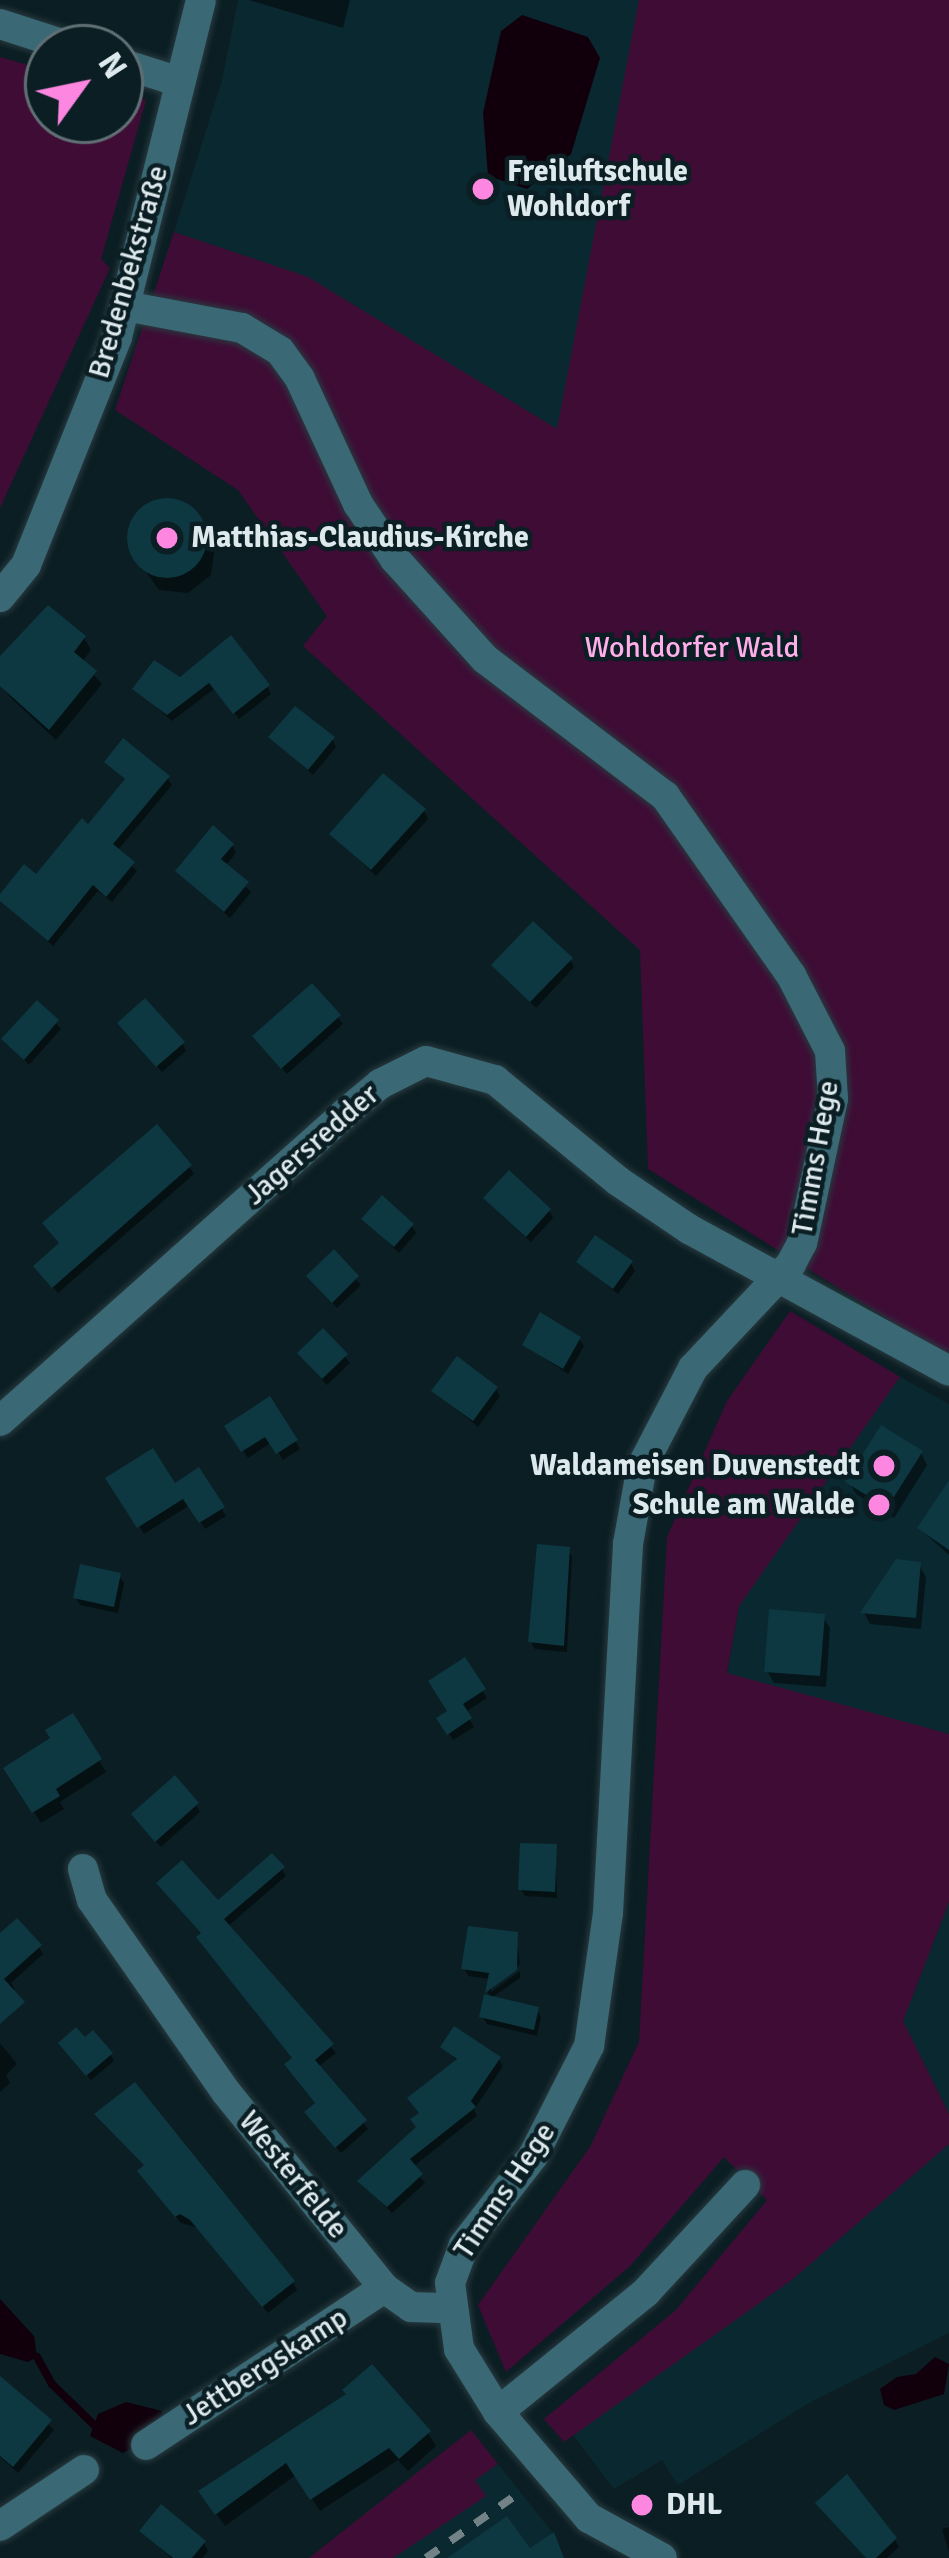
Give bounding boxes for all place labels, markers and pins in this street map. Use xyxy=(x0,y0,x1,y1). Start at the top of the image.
place label: Freiluftschule Wohldorf xyxy=(507,154,688,225)
marker: Freiluftschule Wohldorf xyxy=(470,176,496,202)
place label: Matthias-Claudius-Kirche xyxy=(191,520,529,556)
marker: Matthias-Claudius-Kirche xyxy=(154,525,180,551)
place label: Waldameisen Duvenstedt xyxy=(530,1448,860,1484)
marker: Waldameisen Duvenstedt xyxy=(871,1453,897,1479)
place label: Schule am Walde xyxy=(633,1487,855,1523)
marker: Schule am Walde xyxy=(866,1492,892,1518)
place label: DHL xyxy=(666,2487,722,2523)
marker: DHL xyxy=(629,2492,655,2518)

